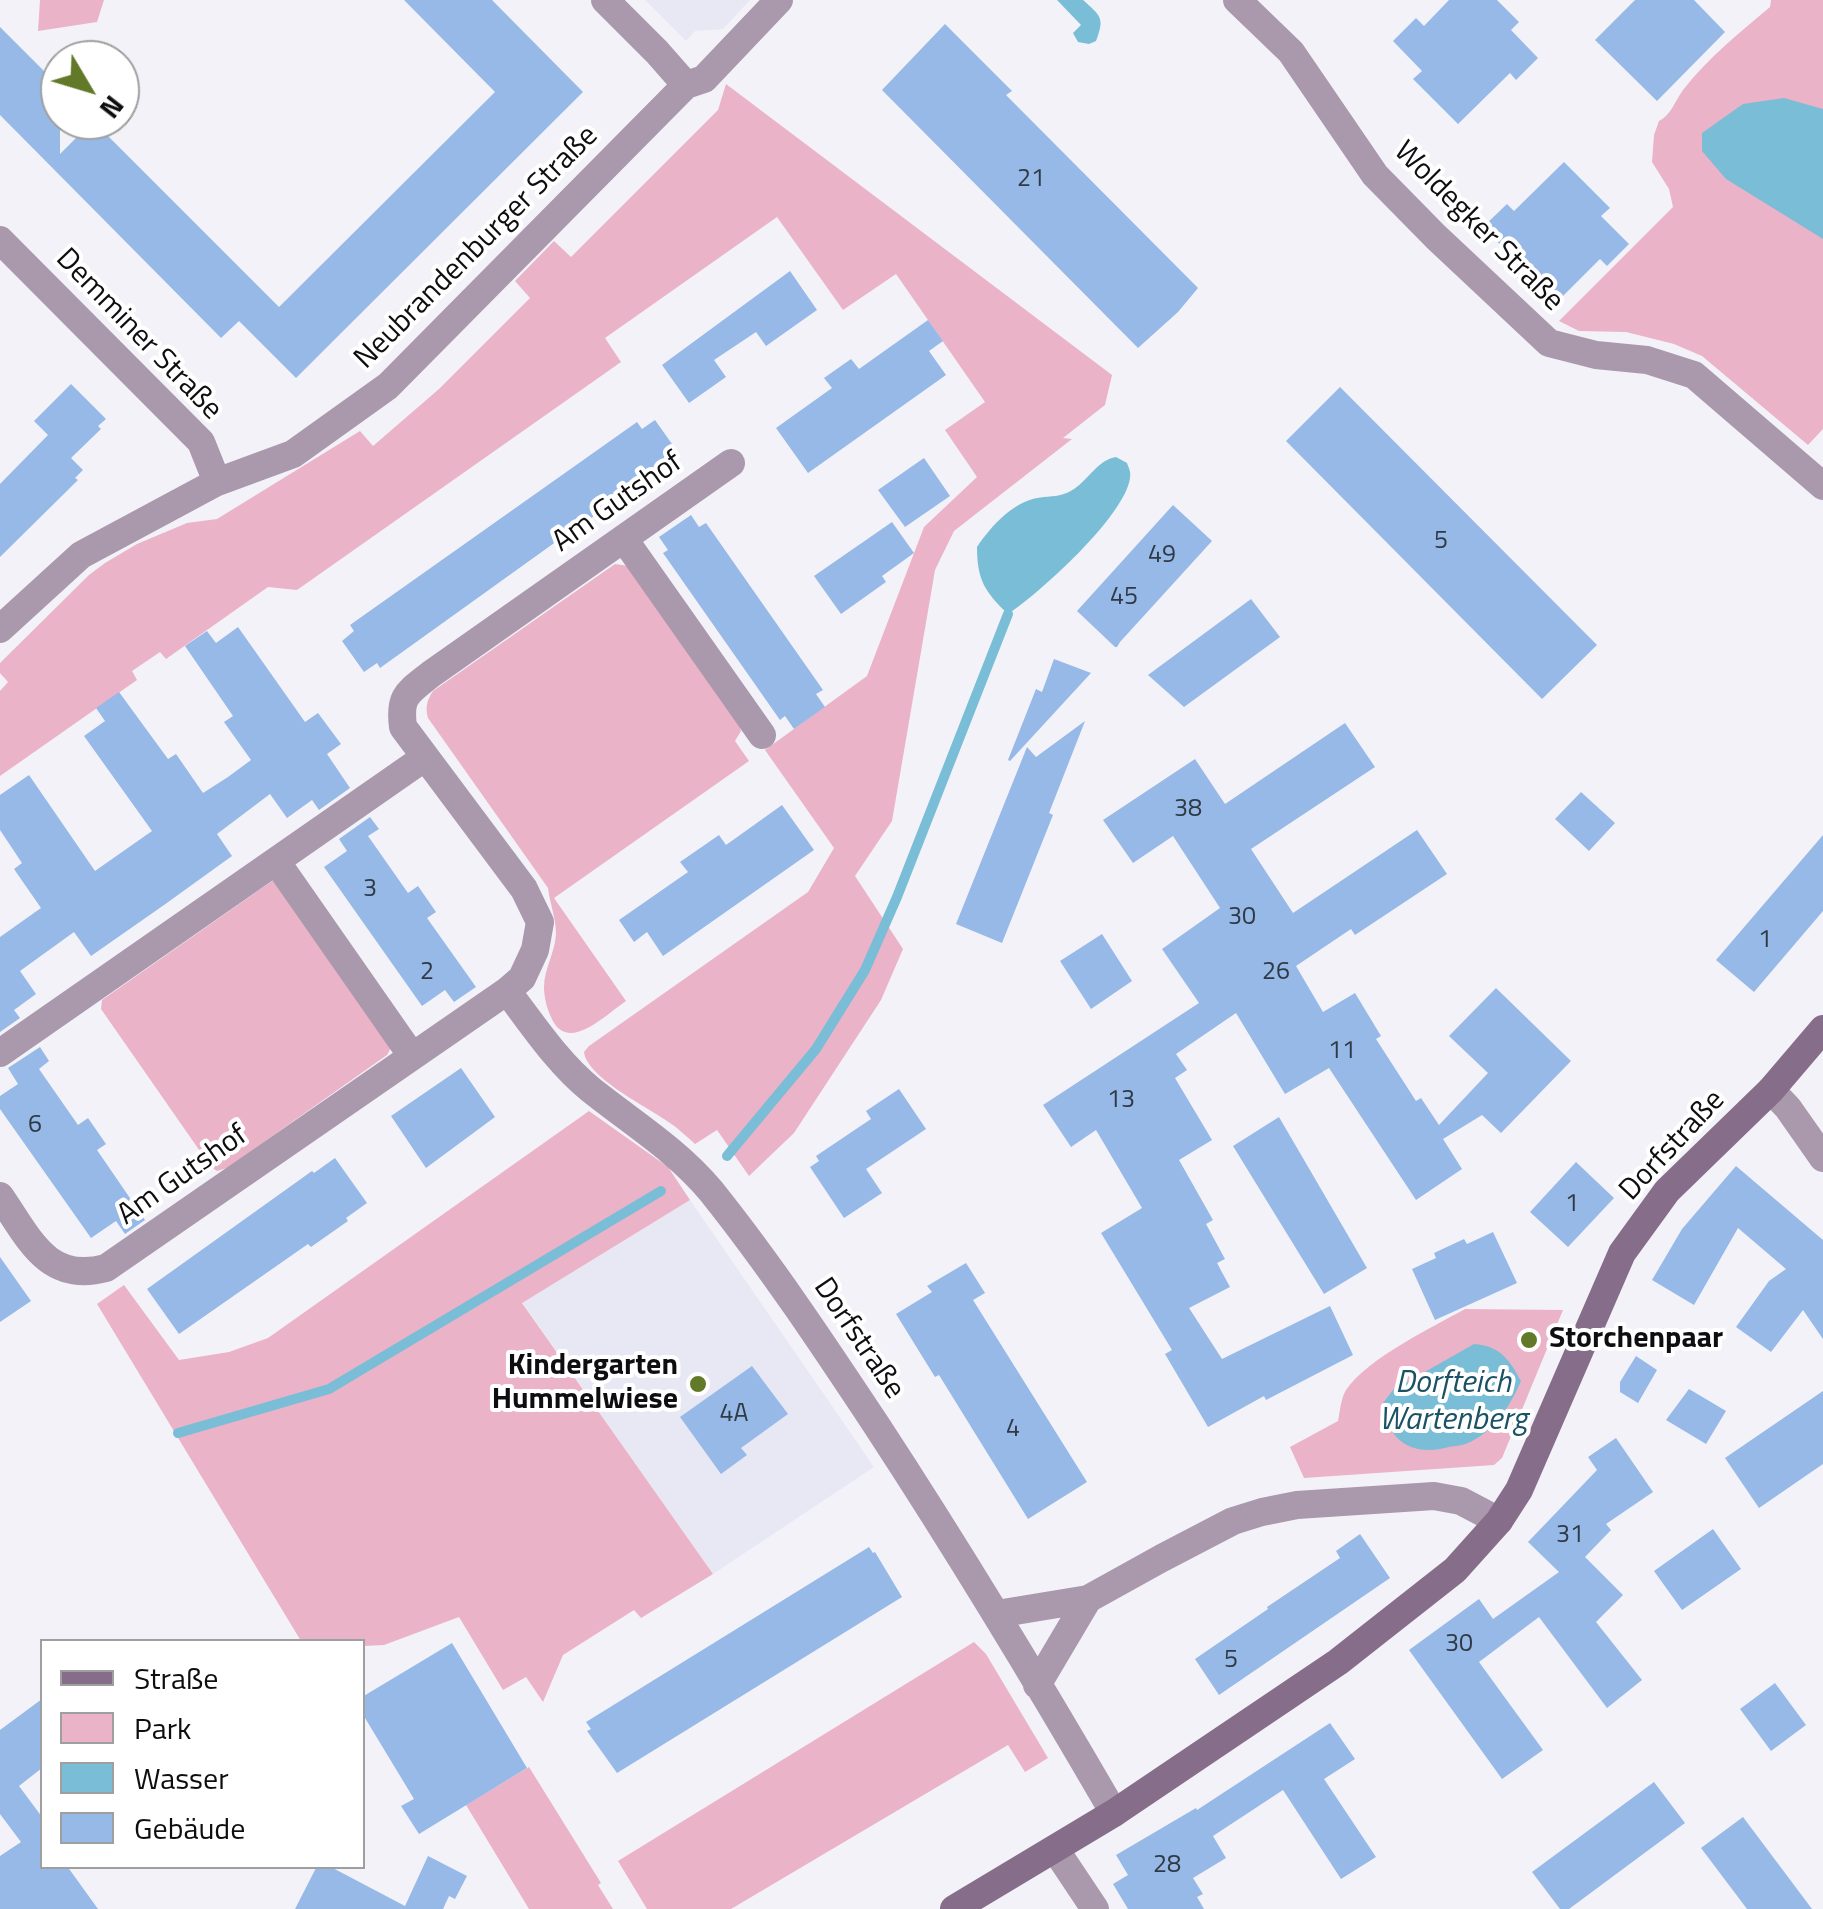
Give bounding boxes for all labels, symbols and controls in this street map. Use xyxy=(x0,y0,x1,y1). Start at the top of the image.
north arrow xyxy=(40,40,140,140)
text: N xyxy=(90,87,135,128)
street label: Neubrandenburger Straße xyxy=(348,119,606,377)
street label: Woldegker Straße xyxy=(1386,135,1570,319)
house number: 21 xyxy=(1017,165,1045,195)
street label: Demminer Straße xyxy=(47,242,229,428)
street label: Am Gutshof xyxy=(546,445,690,561)
house number: 5 xyxy=(1434,527,1448,557)
house number: 49 xyxy=(1148,541,1176,571)
house number: 45 xyxy=(1110,583,1138,613)
house number: 38 xyxy=(1174,795,1202,825)
house number: 3 xyxy=(363,875,377,905)
house number: 30 xyxy=(1228,903,1256,933)
house number: 1 xyxy=(1758,926,1772,956)
house number: 2 xyxy=(420,958,434,988)
house number: 26 xyxy=(1262,958,1290,988)
house number: 11 xyxy=(1328,1037,1356,1067)
street label: Dorfstraße xyxy=(1613,1083,1733,1209)
house number: 13 xyxy=(1107,1086,1135,1116)
house number: 6 xyxy=(28,1111,42,1141)
street label: Am Gutshof xyxy=(111,1118,255,1234)
house number: 1 xyxy=(1565,1190,1579,1220)
street label: Dorfstraße xyxy=(805,1272,911,1406)
place label: Storchenpaar xyxy=(1549,1322,1723,1358)
marker: Storchenpaar xyxy=(1518,1329,1540,1351)
place label: Kindergarten Hummelwiese xyxy=(492,1349,678,1420)
water label: Dorfteich Wartenberg xyxy=(1379,1365,1527,1440)
marker: Kindergarten Hummelwiese xyxy=(687,1373,709,1395)
house number: 4A xyxy=(720,1400,748,1430)
house number: 4 xyxy=(1006,1415,1020,1445)
house number: 31 xyxy=(1556,1521,1584,1551)
house number: 30 xyxy=(1445,1630,1473,1660)
legend xyxy=(40,1639,365,1869)
house number: 5 xyxy=(1224,1646,1238,1676)
text: Straße xyxy=(134,1655,218,1701)
text: Park xyxy=(134,1705,191,1751)
text: Wasser xyxy=(134,1755,229,1801)
text: Gebäude xyxy=(134,1805,245,1851)
house number: 28 xyxy=(1153,1851,1181,1881)

